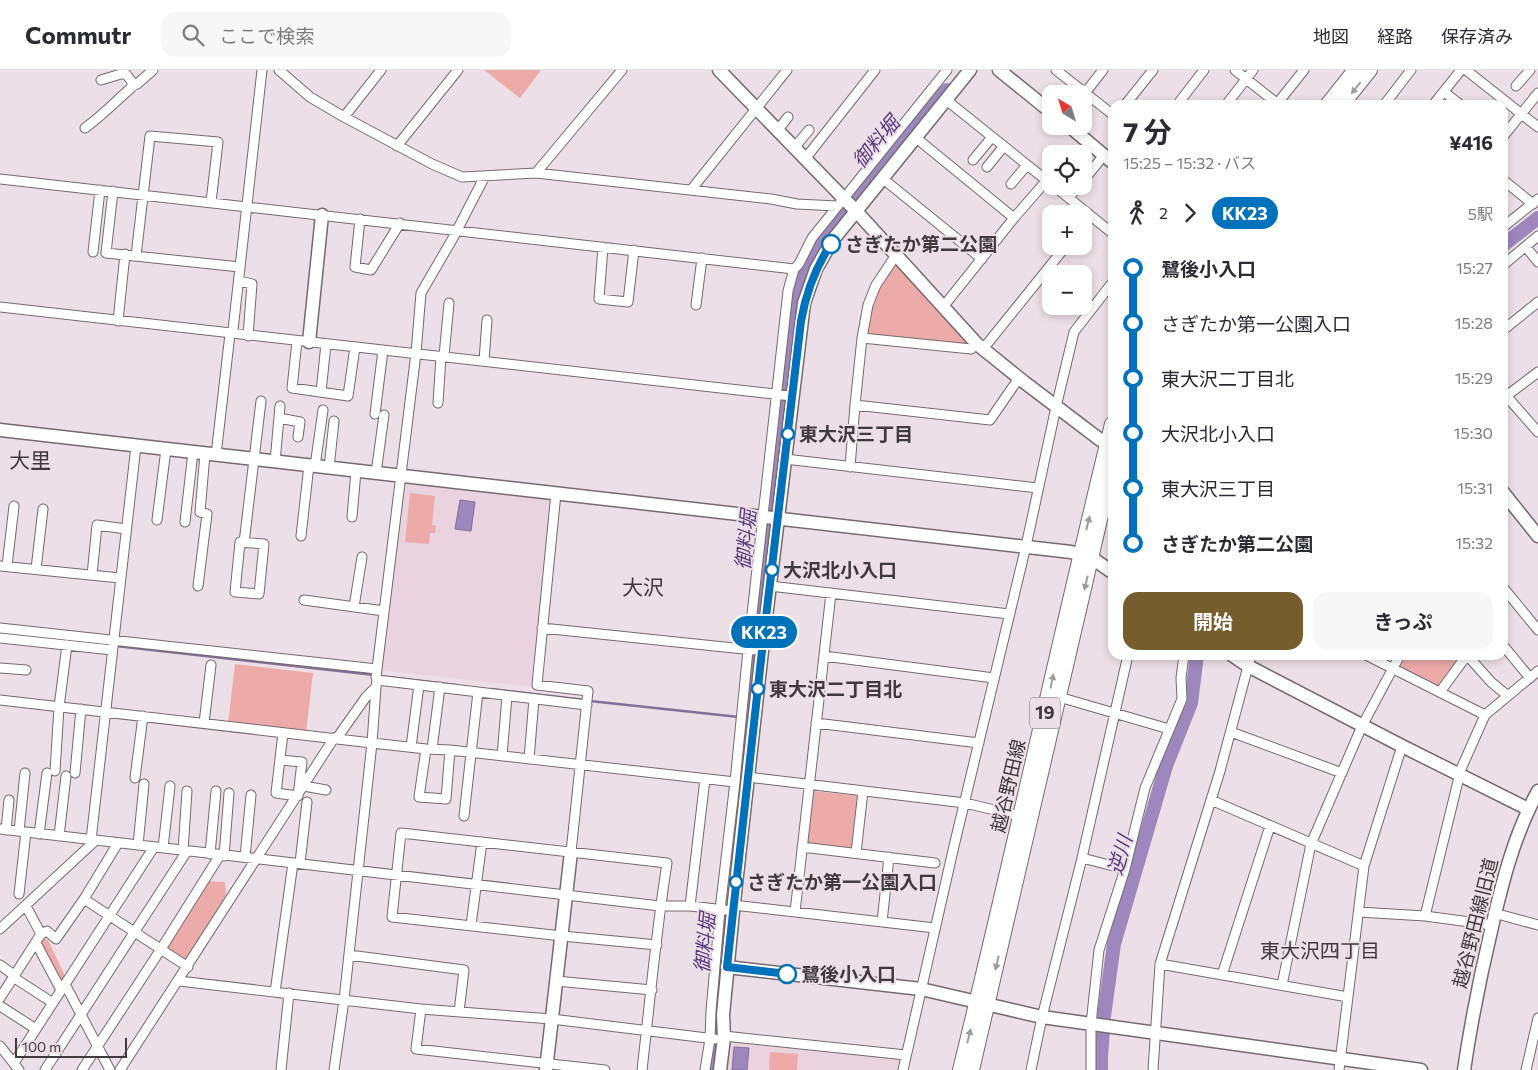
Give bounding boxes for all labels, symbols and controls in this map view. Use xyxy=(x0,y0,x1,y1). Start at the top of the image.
search box xyxy=(161,12,511,57)
text: Commutr xyxy=(25,20,131,49)
icon: search xyxy=(179,21,207,49)
text: ここで検索 xyxy=(219,24,314,47)
text: 地図 xyxy=(1313,25,1349,47)
text: 経路 xyxy=(1377,25,1413,47)
text: 保存済み xyxy=(1441,25,1513,47)
one-way arrow xyxy=(1350,81,1361,94)
north arrow xyxy=(1042,85,1092,135)
map controls xyxy=(1042,85,1092,315)
water label: 御料堀 xyxy=(847,108,906,172)
text: 7 分 xyxy=(1123,114,1172,148)
text: ¥416 xyxy=(1449,131,1493,154)
button: locate xyxy=(1042,145,1092,195)
text: 15:25 – 15:32 · バス xyxy=(1123,153,1256,172)
icon: walk xyxy=(1123,199,1151,227)
icon: forward xyxy=(1176,199,1204,227)
text: KK23 xyxy=(1222,202,1268,224)
text: 2 xyxy=(1159,203,1168,222)
text: 5駅 xyxy=(1468,204,1493,223)
button: + xyxy=(1042,205,1092,255)
place label: さぎたか第二公園 xyxy=(845,232,997,255)
marker: さぎたか第二公園 xyxy=(821,234,841,254)
text: 鷺後小入口 xyxy=(1161,257,1256,280)
text: 15:27 xyxy=(1456,258,1493,277)
button: − xyxy=(1042,265,1092,315)
text: さぎたか第一公園入口 xyxy=(1161,312,1351,335)
text: 15:28 xyxy=(1455,313,1493,332)
text: 東大沢二丁目北 xyxy=(1161,367,1294,390)
text: 15:29 xyxy=(1455,368,1493,387)
place label: 東大沢三丁目 xyxy=(799,422,913,445)
text: 大沢北小入口 xyxy=(1161,422,1275,445)
text: 15:30 xyxy=(1454,423,1493,442)
marker: 東大沢三丁目 xyxy=(781,427,795,441)
district label: 大里 xyxy=(9,447,51,472)
text: 東大沢三丁目 xyxy=(1161,477,1275,500)
text: 15:31 xyxy=(1457,478,1493,497)
water label: 御料堀 xyxy=(730,506,760,571)
one-way arrow xyxy=(1084,515,1092,530)
text: さぎたか第二公園 xyxy=(1161,532,1313,555)
text: 15:32 xyxy=(1455,533,1493,552)
place label: 大沢北小入口 xyxy=(783,558,897,581)
marker: 大沢北小入口 xyxy=(765,563,779,577)
district label: 大沢 xyxy=(622,574,664,599)
one-way arrow xyxy=(1082,576,1090,591)
button: 開始 xyxy=(1123,592,1303,650)
button: きっぷ xyxy=(1313,592,1493,650)
line badge: KK23 xyxy=(729,616,799,648)
text: KK23 xyxy=(741,621,787,643)
one-way arrow xyxy=(1048,674,1056,689)
place label: 東大沢二丁目北 xyxy=(769,677,902,700)
marker: 東大沢二丁目北 xyxy=(751,682,765,696)
road number: 19 xyxy=(1030,698,1060,728)
street label: 越谷野田線 xyxy=(986,737,1029,835)
water label: 逆川 xyxy=(1102,830,1137,877)
street label: 越谷野田線旧道 xyxy=(1447,856,1502,990)
place label: さぎたか第一公園入口 xyxy=(747,870,937,893)
marker: さぎたか第一公園入口 xyxy=(729,875,743,889)
water label: 御料堀 xyxy=(689,909,719,974)
district label: 東大沢四丁目 xyxy=(1260,938,1380,962)
one-way arrow xyxy=(993,956,1001,971)
place label: 鷺後小入口 xyxy=(801,962,896,985)
marker: 鷺後小入口 xyxy=(777,964,797,984)
one-way arrow xyxy=(965,1028,973,1043)
scale bar xyxy=(15,1035,128,1058)
text: 100 m xyxy=(22,1038,61,1055)

